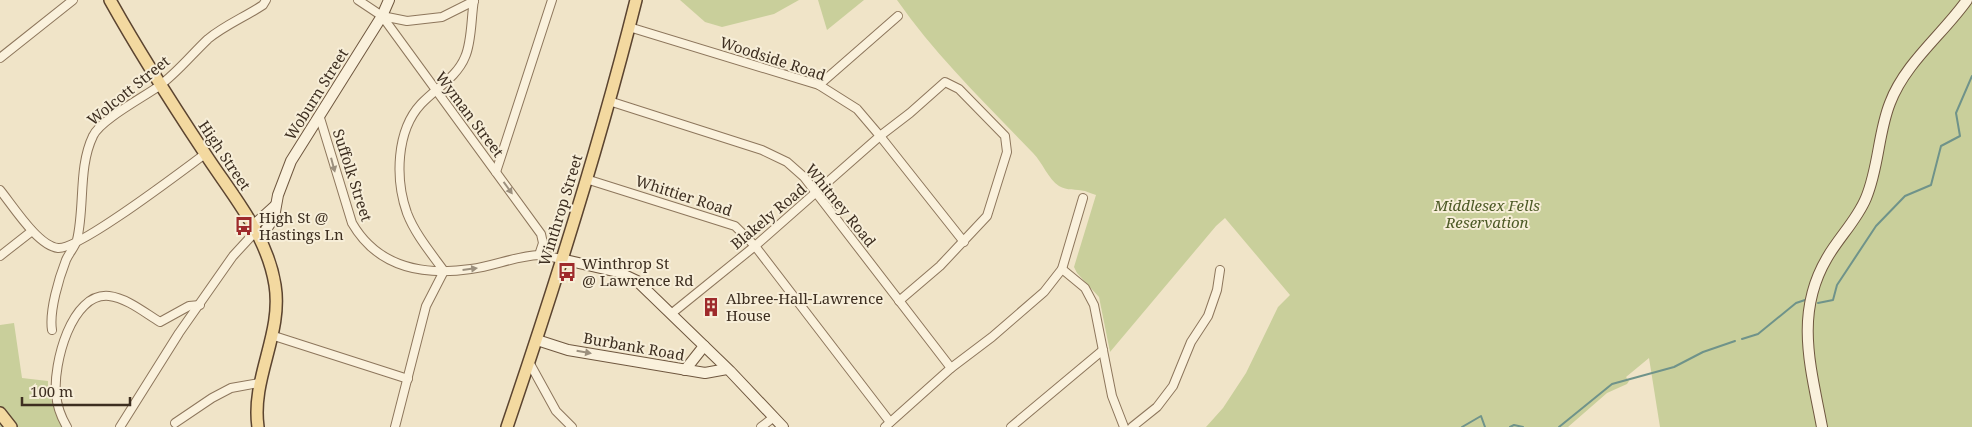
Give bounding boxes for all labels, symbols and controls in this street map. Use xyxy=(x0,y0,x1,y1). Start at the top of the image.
street label: Woodside Road xyxy=(718,31,828,85)
street label: Woburn Street xyxy=(280,44,352,144)
street label: Wolcott Street xyxy=(83,51,173,129)
street label: Wyman Street xyxy=(431,67,509,161)
street label: High Street xyxy=(194,116,256,194)
street label: Suffolk Street xyxy=(329,126,377,224)
street label: Winthrop Street xyxy=(534,152,586,268)
one-way arrow xyxy=(330,157,338,172)
street label: Whitney Road xyxy=(801,159,881,251)
street label: Whittier Road xyxy=(633,170,735,220)
street label: Blakely Road xyxy=(726,179,810,253)
one-way arrow xyxy=(503,181,513,195)
park label: Middlesex Fells Reservation xyxy=(1433,195,1540,232)
place label: High St @ Hastings Ln xyxy=(259,207,344,244)
bus stop icon: High St @ Hastings Ln xyxy=(233,215,255,237)
place label: Winthrop St @ Lawrence Rd xyxy=(582,253,694,290)
bus stop icon: Winthrop St @ Lawrence Rd xyxy=(556,261,578,283)
one-way arrow xyxy=(462,265,478,273)
place label: Albree-Hall-Lawrence House xyxy=(726,288,883,325)
building icon: Albree-Hall-Lawrence House xyxy=(700,296,722,318)
street label: Burbank Road xyxy=(582,327,686,365)
one-way arrow xyxy=(576,349,592,357)
scale bar xyxy=(22,374,130,406)
text: 100 m xyxy=(30,381,73,401)

